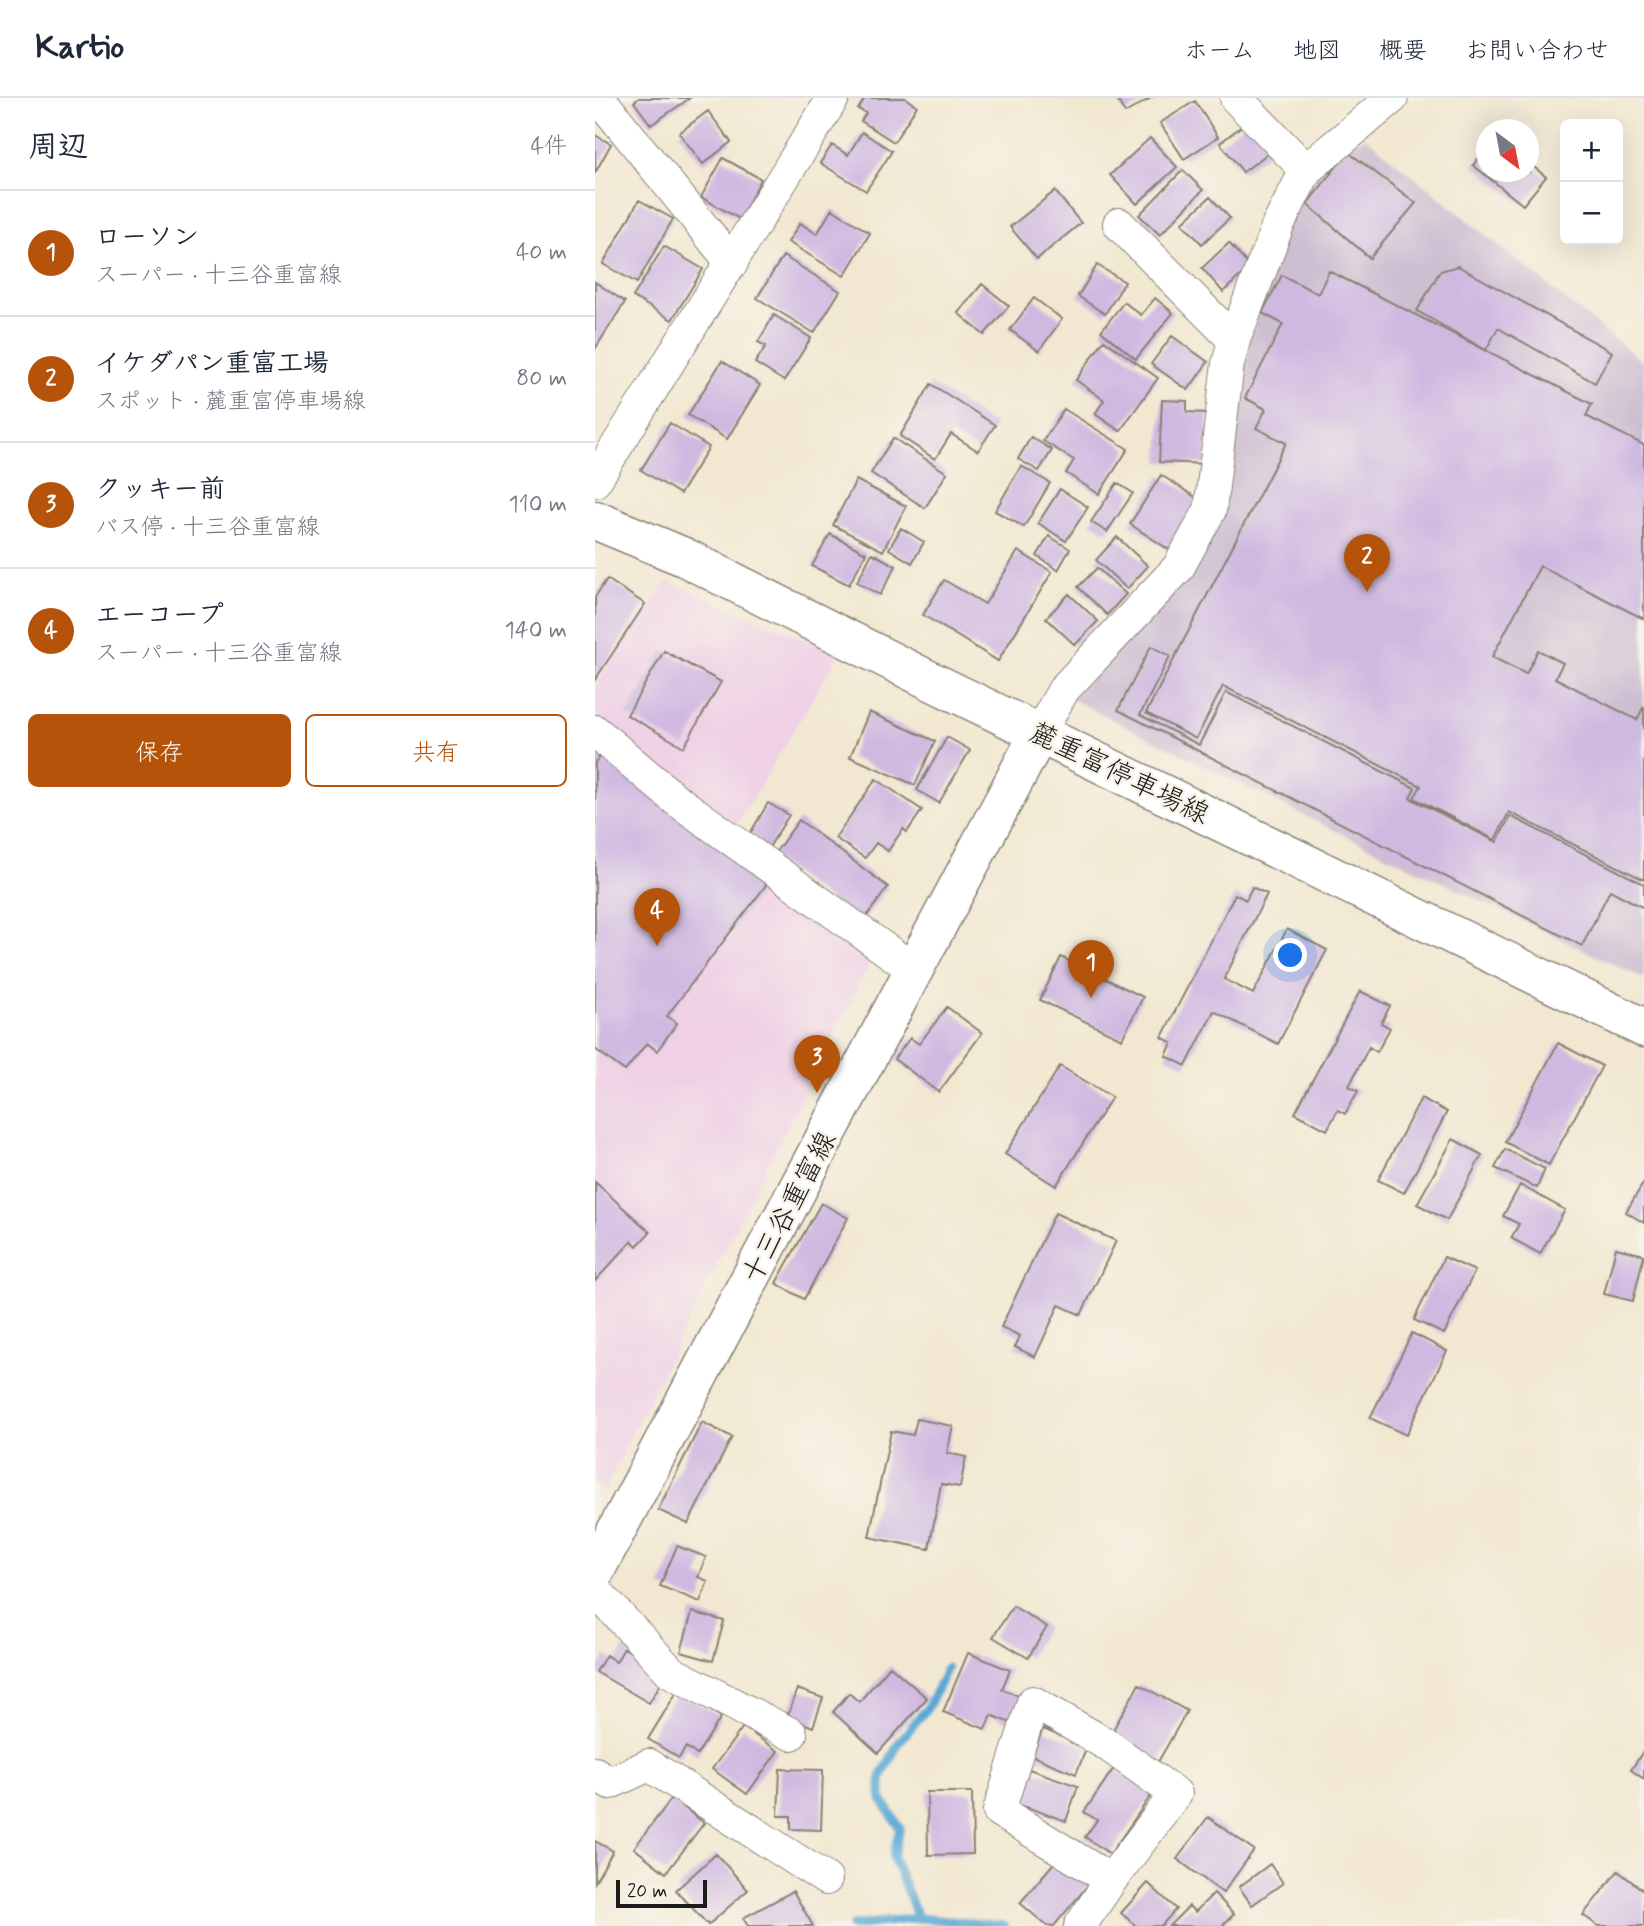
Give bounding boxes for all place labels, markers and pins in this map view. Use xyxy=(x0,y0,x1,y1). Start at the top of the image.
pin: 2 xyxy=(1344,534,1390,592)
pin: 4 xyxy=(634,888,680,946)
pin: 1 xyxy=(1068,940,1114,998)
pin: 3 xyxy=(794,1035,840,1093)

